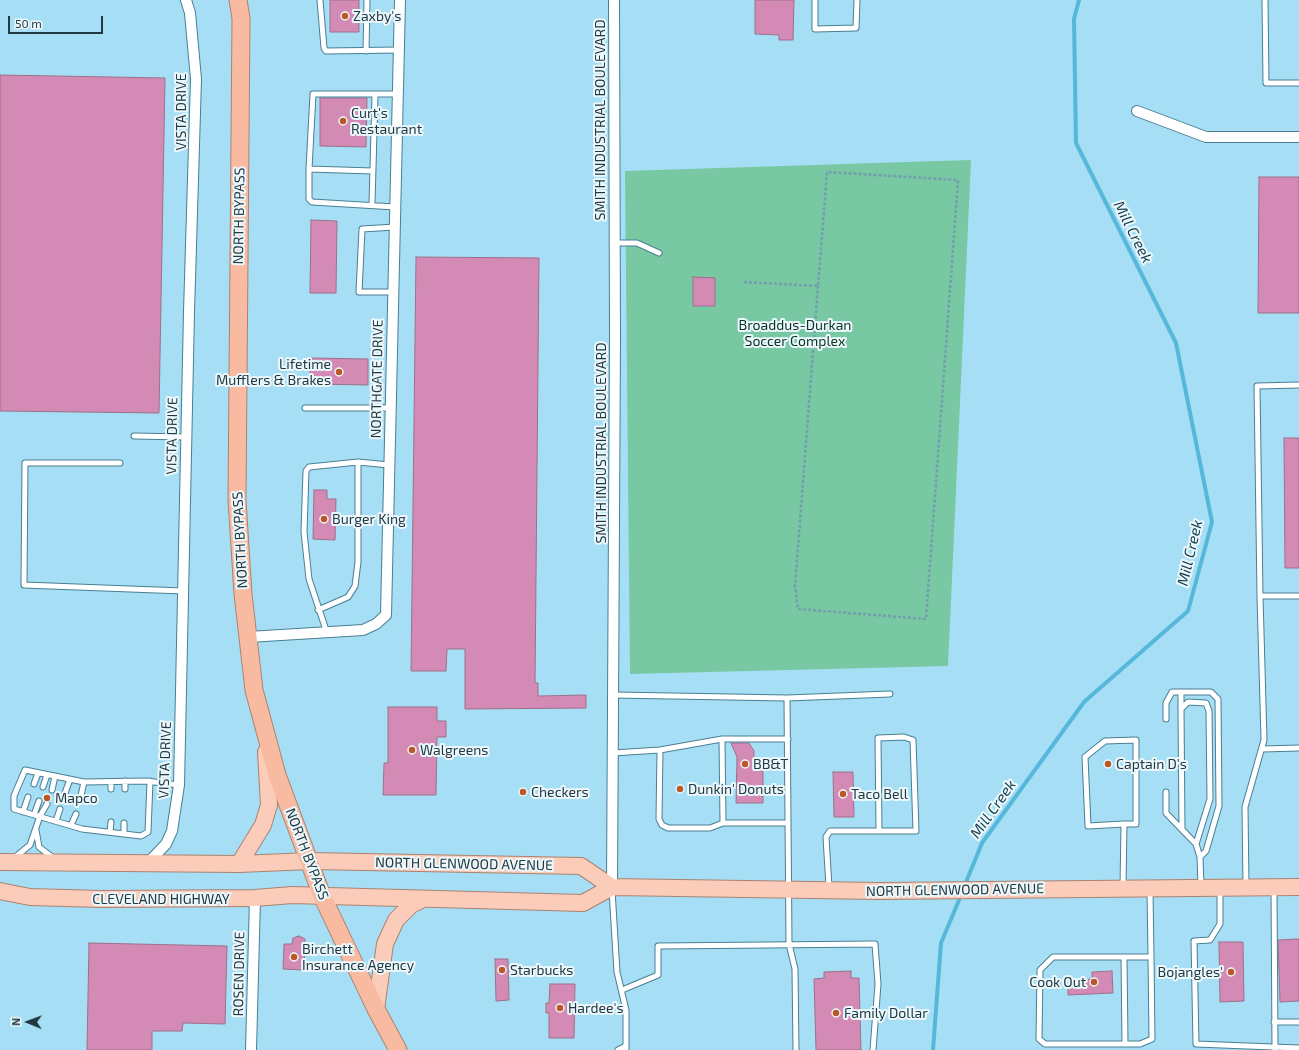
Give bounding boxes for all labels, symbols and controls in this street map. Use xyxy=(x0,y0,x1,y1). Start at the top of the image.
scale bar xyxy=(10,8,105,34)
place label: Zaxby's xyxy=(353,8,401,24)
marker: Zaxby's xyxy=(340,11,350,21)
text: 50 m xyxy=(15,16,42,30)
street label: SMITH INDUSTRIAL BOULEVARD xyxy=(592,20,608,220)
street label: VISTA DRIVE xyxy=(173,73,189,151)
place label: Curt's Restaurant xyxy=(351,105,422,138)
marker: Curt's Restaurant xyxy=(338,116,348,126)
street label: NORTH BYPASS xyxy=(230,167,248,265)
water label: Mill Creek xyxy=(1110,198,1156,266)
park label: Broaddus-Durkan Soccer Complex xyxy=(738,317,852,350)
street label: NORTHGATE DRIVE xyxy=(368,319,386,439)
street label: SMITH INDUSTRIAL BOULEVARD xyxy=(593,343,609,543)
place label: Lifetime Mufflers & Brakes xyxy=(216,356,331,388)
marker: Lifetime Mufflers & Brakes xyxy=(334,367,344,377)
street label: VISTA DRIVE xyxy=(163,397,181,475)
street label: NORTH BYPASS xyxy=(229,491,251,589)
place label: Burger King xyxy=(332,511,406,527)
marker: Burger King xyxy=(319,514,329,524)
water label: Mill Creek xyxy=(1174,518,1206,588)
street label: VISTA DRIVE xyxy=(155,721,175,799)
place label: Walgreens xyxy=(420,742,488,758)
marker: Walgreens xyxy=(407,745,417,755)
place label: BB&T xyxy=(753,756,788,772)
place label: Captain D's xyxy=(1116,756,1187,772)
marker: BB&T xyxy=(740,759,750,769)
marker: Captain D's xyxy=(1103,759,1113,769)
water label: Mill Creek xyxy=(966,776,1020,842)
place label: Dunkin' Donuts xyxy=(688,781,784,797)
place label: Checkers xyxy=(531,784,589,800)
marker: Dunkin' Donuts xyxy=(675,784,685,794)
place label: Taco Bell xyxy=(851,786,908,802)
marker: Checkers xyxy=(518,787,528,797)
marker: Taco Bell xyxy=(838,789,848,799)
place label: Mapco xyxy=(55,790,98,806)
marker: Mapco xyxy=(42,793,52,803)
street label: NORTH BYPASS xyxy=(282,806,332,902)
street label: NORTH GLENWOOD AVENUE xyxy=(375,854,553,874)
street label: NORTH GLENWOOD AVENUE xyxy=(866,880,1044,900)
street label: CLEVELAND HIGHWAY xyxy=(92,891,230,907)
street label: ROSEN DRIVE xyxy=(230,932,248,1016)
place label: Birchett Insurance Agency xyxy=(302,941,414,974)
marker: Birchett Insurance Agency xyxy=(289,952,299,962)
place label: Starbucks xyxy=(510,962,573,978)
place label: Bojangles' xyxy=(1158,964,1223,980)
marker: Starbucks xyxy=(497,965,507,975)
marker: Bojangles' xyxy=(1226,967,1236,977)
place label: Cook Out xyxy=(1029,974,1086,990)
marker: Cook Out xyxy=(1089,977,1099,987)
place label: Hardee's xyxy=(568,1000,624,1016)
north arrow xyxy=(8,1002,48,1042)
marker: Hardee's xyxy=(555,1003,565,1013)
place label: Family Dollar xyxy=(844,1005,928,1021)
marker: Family Dollar xyxy=(831,1008,841,1018)
text: N xyxy=(9,1018,22,1026)

